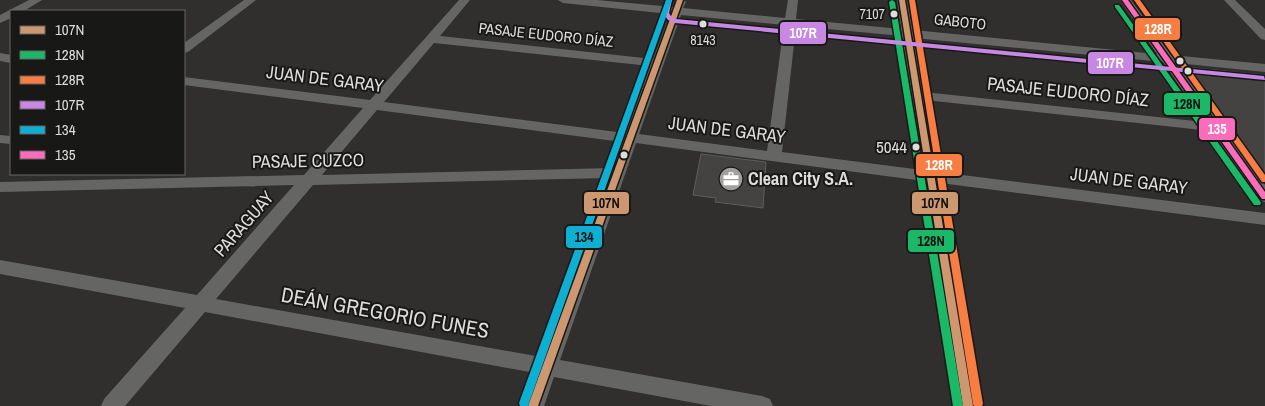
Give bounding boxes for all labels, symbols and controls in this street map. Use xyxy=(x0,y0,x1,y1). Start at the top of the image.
place label: 7107 xyxy=(859,5,885,23)
street label: GABOTO xyxy=(933,8,987,35)
marker: 7107 xyxy=(889,9,899,19)
legend xyxy=(10,10,185,175)
street label: PASAJE EUDORO DÍAZ xyxy=(478,17,615,52)
line badge: 128R xyxy=(1134,17,1181,41)
text: 107N xyxy=(55,19,84,40)
marker: 8143 xyxy=(698,19,708,29)
text: 128R xyxy=(1144,20,1172,38)
line badge: 107R xyxy=(779,21,827,45)
text: 107R xyxy=(789,24,817,42)
place label: 8143 xyxy=(690,31,716,49)
text: 128N xyxy=(55,44,84,65)
line badge: 107R xyxy=(1087,51,1134,75)
text: 107R xyxy=(1096,54,1124,72)
unlabelled marker xyxy=(1175,56,1185,66)
street label: JUAN DE GARAY xyxy=(265,59,385,98)
unlabelled marker xyxy=(1183,66,1193,76)
text: 128R xyxy=(55,69,85,90)
street label: PASAJE EUDORO DÍAZ xyxy=(986,71,1150,112)
line badge: 128N xyxy=(1163,92,1211,116)
text: 107R xyxy=(55,94,85,115)
text: 128N xyxy=(1173,95,1201,113)
street label: JUAN DE GARAY xyxy=(667,110,787,149)
line badge: 135 xyxy=(1198,117,1236,141)
text: 134 xyxy=(55,119,76,140)
text: 135 xyxy=(1207,120,1227,138)
place label: 5044 xyxy=(876,135,907,158)
marker: 5044 xyxy=(911,142,921,152)
text: 135 xyxy=(55,144,76,165)
street label: PASAJE CUZCO xyxy=(252,147,364,174)
unlabelled marker xyxy=(619,150,629,160)
line badge: 128R xyxy=(915,153,963,177)
text: 128R xyxy=(925,156,953,174)
street label: JUAN DE GARAY xyxy=(1069,161,1189,200)
office icon: Clean City S.A. xyxy=(718,166,744,192)
place label: Clean City S.A. xyxy=(748,166,853,191)
street label: PARAGUAY xyxy=(208,185,279,262)
line badge: 107N xyxy=(583,191,630,215)
line badge: 107N xyxy=(911,191,959,215)
text: 107N xyxy=(592,194,620,212)
text: 107N xyxy=(921,194,949,212)
line badge: 134 xyxy=(565,225,603,249)
text: 134 xyxy=(574,228,594,246)
line badge: 128N xyxy=(907,229,955,253)
text: 128N xyxy=(917,232,945,250)
street label: DEÁN GREGORIO FUNES xyxy=(279,280,491,345)

